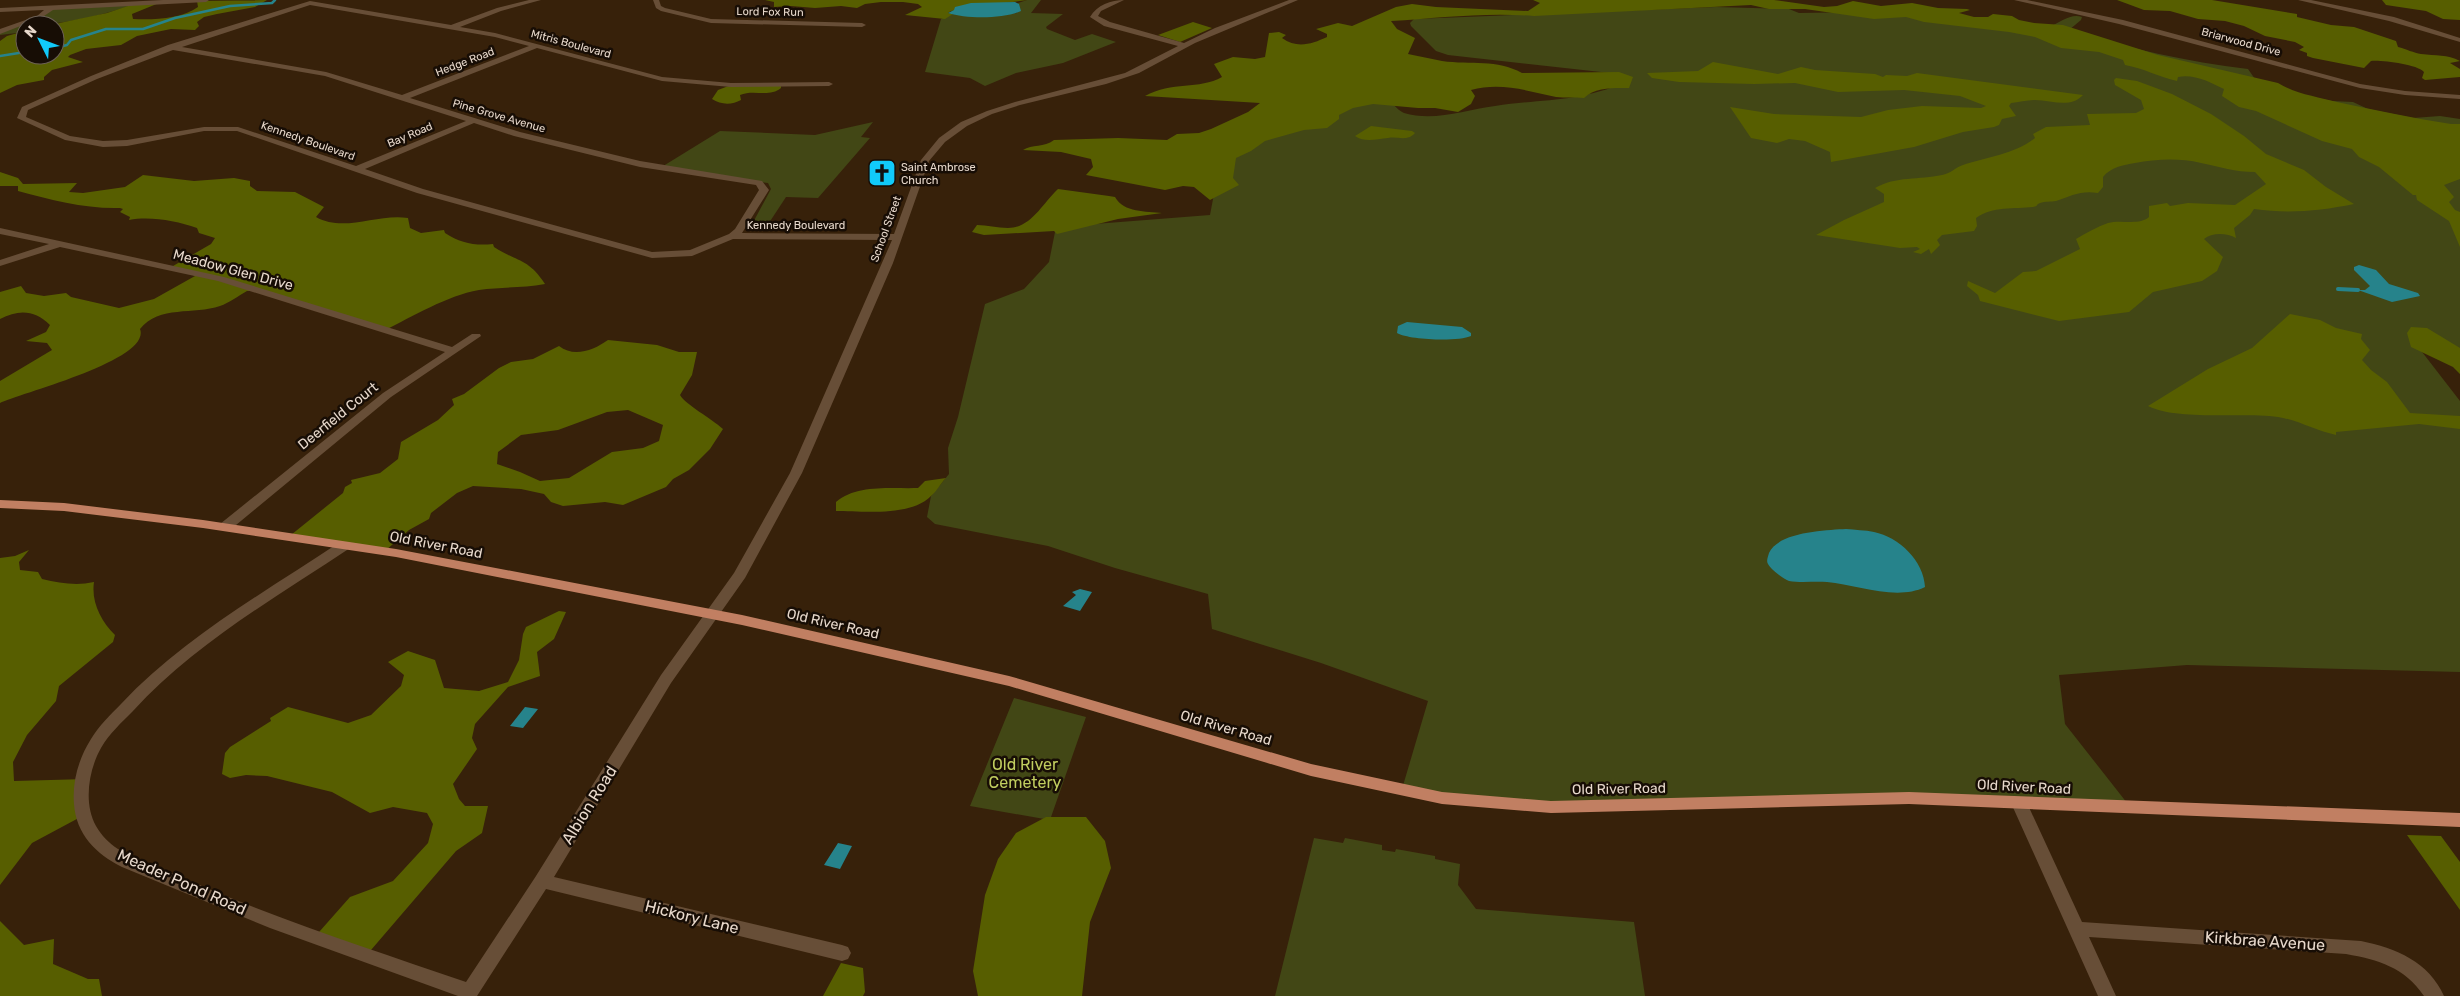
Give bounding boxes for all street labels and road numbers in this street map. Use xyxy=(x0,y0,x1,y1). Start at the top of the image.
street label: Lord Fox Run xyxy=(736,5,804,19)
street label: Briarwood Drive xyxy=(2200,25,2282,59)
street label: Mitris Boulevard xyxy=(530,27,612,61)
street label: Hedge Road xyxy=(434,45,496,79)
street label: Pine Grove Avenue xyxy=(451,97,547,135)
street label: Kennedy Boulevard xyxy=(259,119,357,163)
street label: Bay Road xyxy=(385,120,435,150)
street label: School Street xyxy=(868,194,904,264)
street label: Kennedy Boulevard xyxy=(747,219,845,232)
street label: Meadow Glen Drive xyxy=(171,246,295,294)
street label: Deerfield Court xyxy=(295,378,382,453)
street label: Old River Road xyxy=(388,528,484,562)
street label: Old River Road xyxy=(785,605,881,643)
street label: Old River Road xyxy=(1178,707,1274,749)
street label: Albion Road xyxy=(557,762,621,848)
street label: Old River Road xyxy=(1977,776,2071,798)
street label: Old River Road xyxy=(1572,780,1666,798)
street label: Meader Pond Road xyxy=(115,845,249,919)
street label: Hickory Lane xyxy=(643,896,741,938)
street label: Kirkbrae Avenue xyxy=(2204,927,2326,955)

